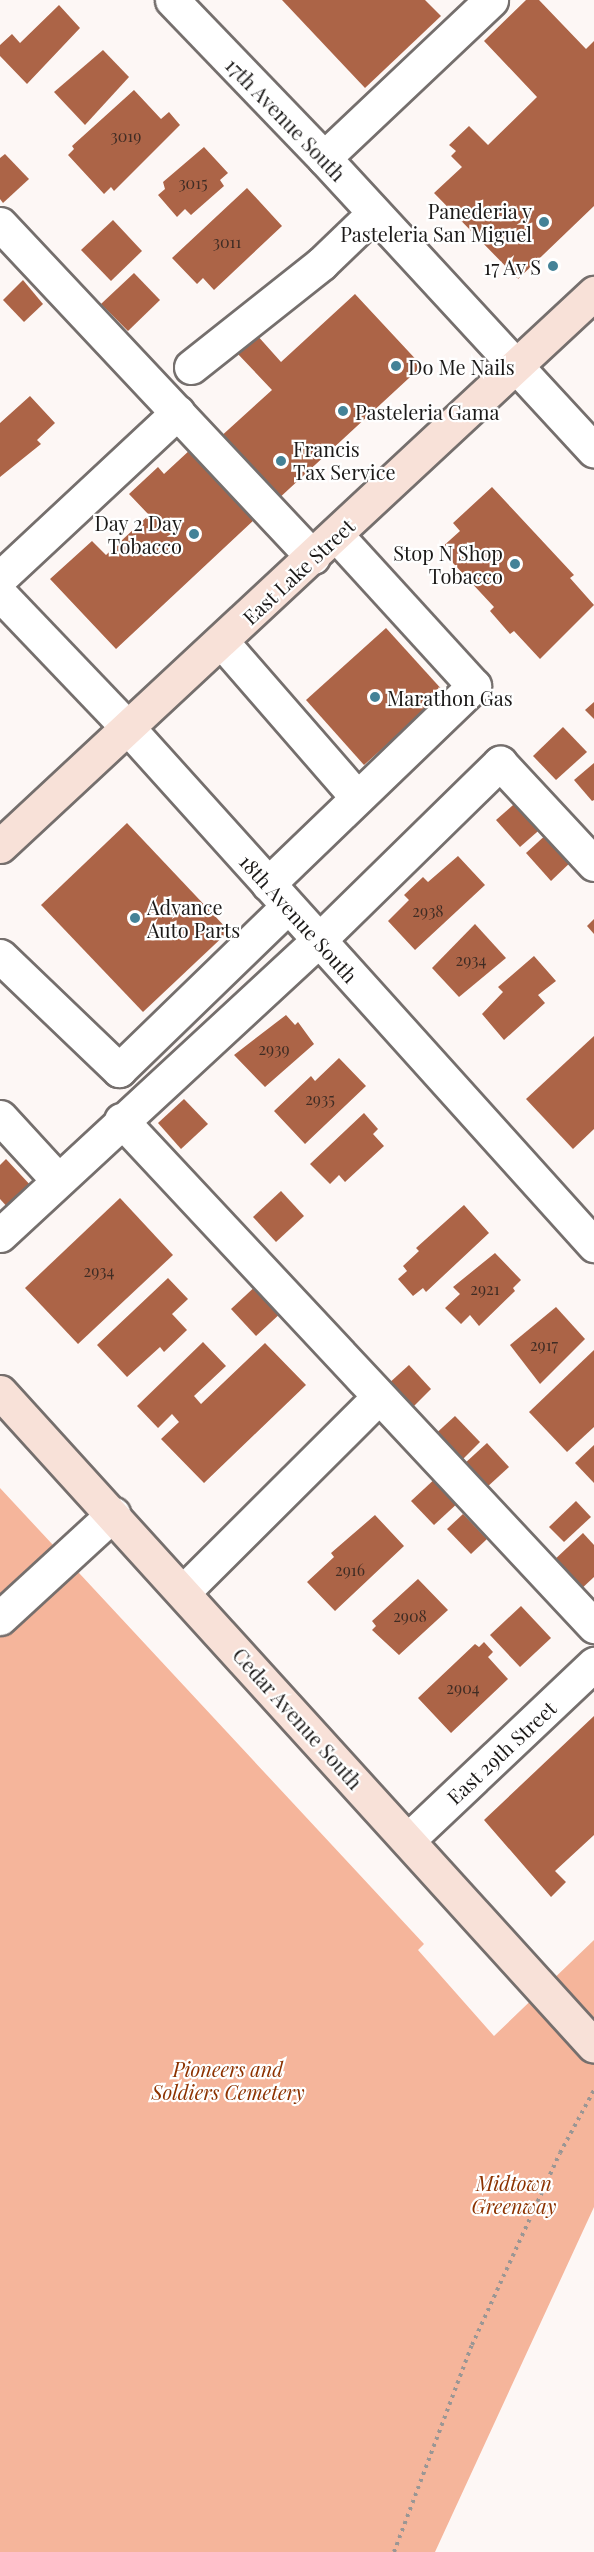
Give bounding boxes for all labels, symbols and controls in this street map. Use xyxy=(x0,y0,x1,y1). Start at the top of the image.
street label: 17th Avenue South xyxy=(221,52,351,186)
house number: 3019 xyxy=(111,126,141,146)
house number: 3015 xyxy=(178,173,208,193)
place label: Panederia y Pasteleria San Miguel xyxy=(340,198,532,245)
marker: Panederia y Pasteleria San Miguel xyxy=(537,215,551,229)
house number: 3011 xyxy=(213,232,241,252)
place label: 17 Av S xyxy=(482,254,541,278)
marker: 17 Av S xyxy=(546,259,560,273)
place label: Do Me Nails xyxy=(408,354,515,378)
marker: Do Me Nails xyxy=(389,359,403,373)
place label: Pasteleria Gama xyxy=(355,399,500,423)
marker: Pasteleria Gama xyxy=(336,404,350,418)
place label: Francis Tax Service xyxy=(293,437,396,484)
marker: Francis Tax Service xyxy=(274,454,288,468)
place label: Day 2 Day Tobacco xyxy=(94,510,182,557)
street label: East Lake Street xyxy=(237,513,359,629)
marker: Day 2 Day Tobacco xyxy=(187,527,201,541)
place label: Stop N Shop Tobacco xyxy=(393,540,503,587)
marker: Stop N Shop Tobacco xyxy=(508,557,522,571)
place label: Marathon Gas xyxy=(387,685,513,709)
marker: Marathon Gas xyxy=(368,690,382,704)
street label: 18th Avenue South xyxy=(235,849,363,987)
place label: Advance Auto Parts xyxy=(147,894,240,941)
house number: 2938 xyxy=(412,901,444,921)
marker: Advance Auto Parts xyxy=(128,911,142,925)
house number: 2934 xyxy=(456,950,486,970)
house number: 2939 xyxy=(258,1039,290,1059)
house number: 2935 xyxy=(305,1089,335,1109)
house number: 2934 xyxy=(84,1261,114,1281)
house number: 2921 xyxy=(470,1279,500,1299)
house number: 2917 xyxy=(530,1335,558,1355)
house number: 2916 xyxy=(335,1560,365,1580)
house number: 2908 xyxy=(393,1606,427,1626)
street label: Cedar Avenue South xyxy=(228,1642,368,1794)
house number: 2904 xyxy=(446,1678,480,1698)
street label: East 29th Street xyxy=(441,1695,561,1809)
park label: Pioneers and Soldiers Cemetery xyxy=(151,2057,305,2104)
park label: Midtown Greenway xyxy=(472,2170,556,2217)

